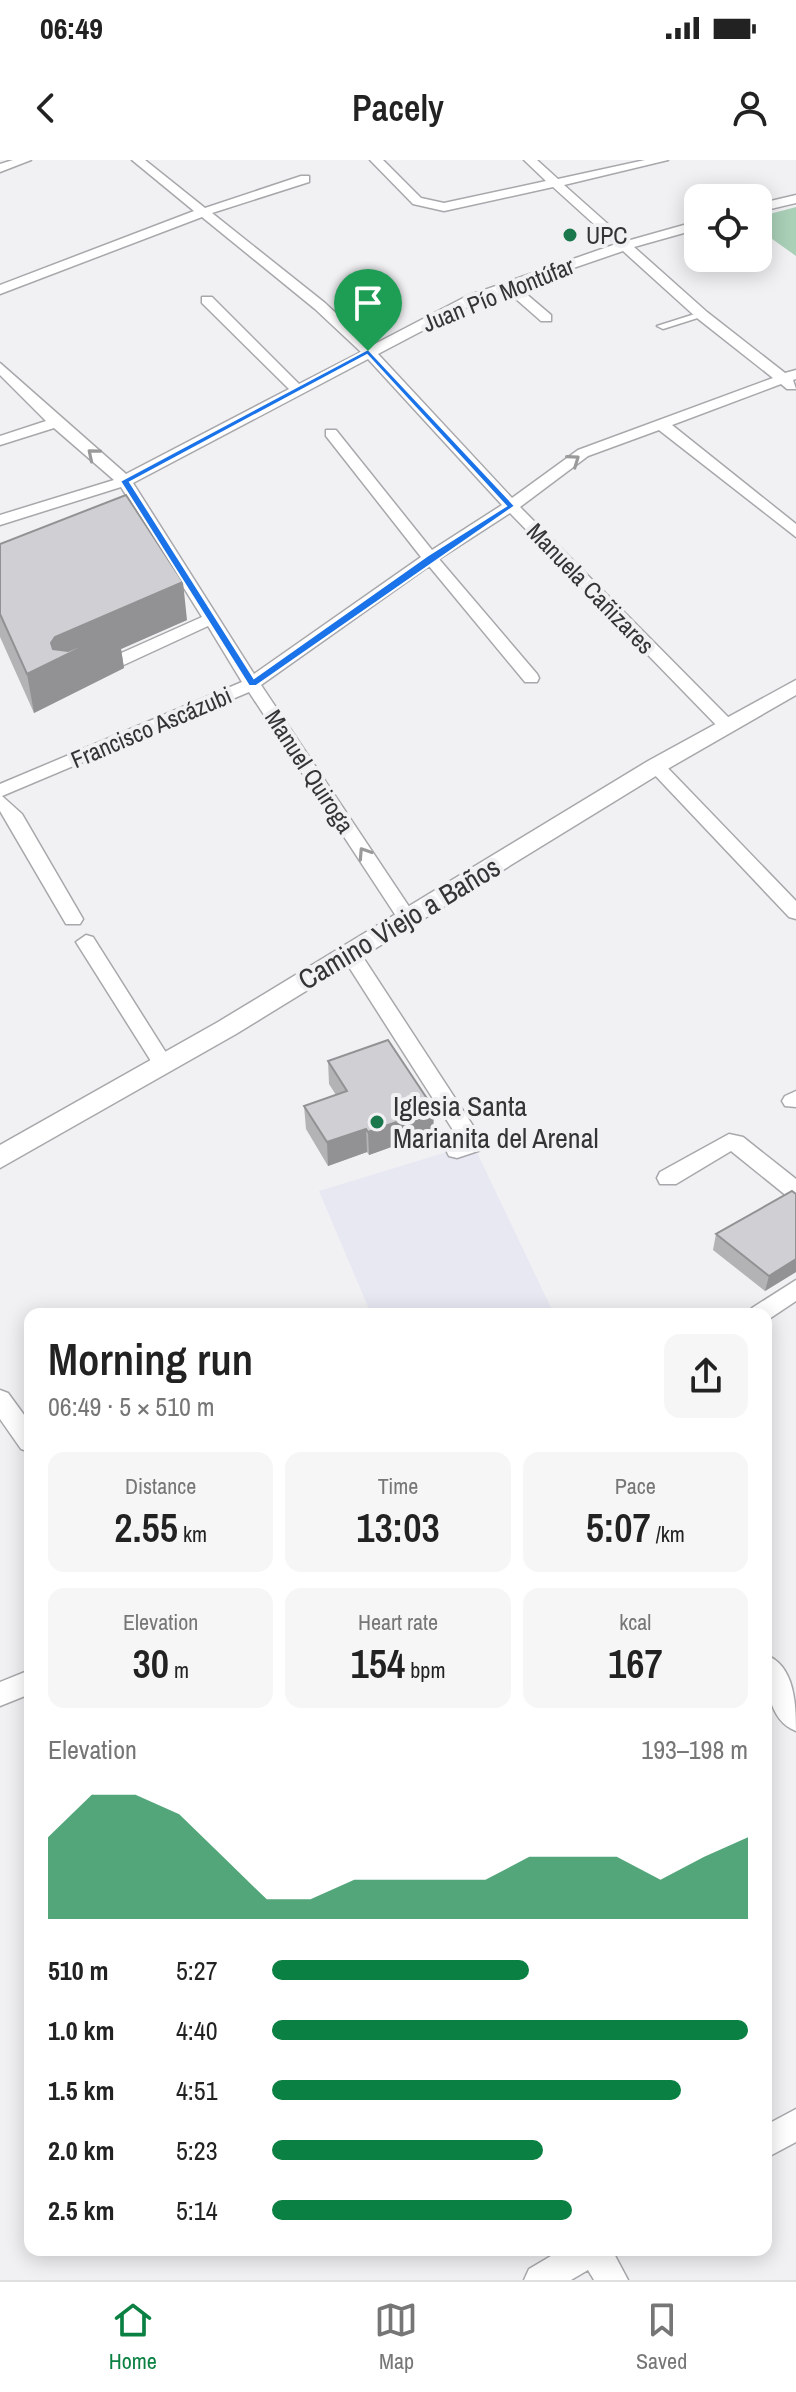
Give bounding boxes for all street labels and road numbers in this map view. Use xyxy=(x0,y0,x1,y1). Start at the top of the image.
street label: Juan Pío Montúfar xyxy=(417,249,579,339)
street label: Manuela Cañizares xyxy=(520,516,662,660)
street label: Francisco Ascázubi xyxy=(66,679,236,775)
street label: Manuel Quiroga xyxy=(258,703,362,839)
street label: Camino Viejo a Baños xyxy=(291,848,507,998)

